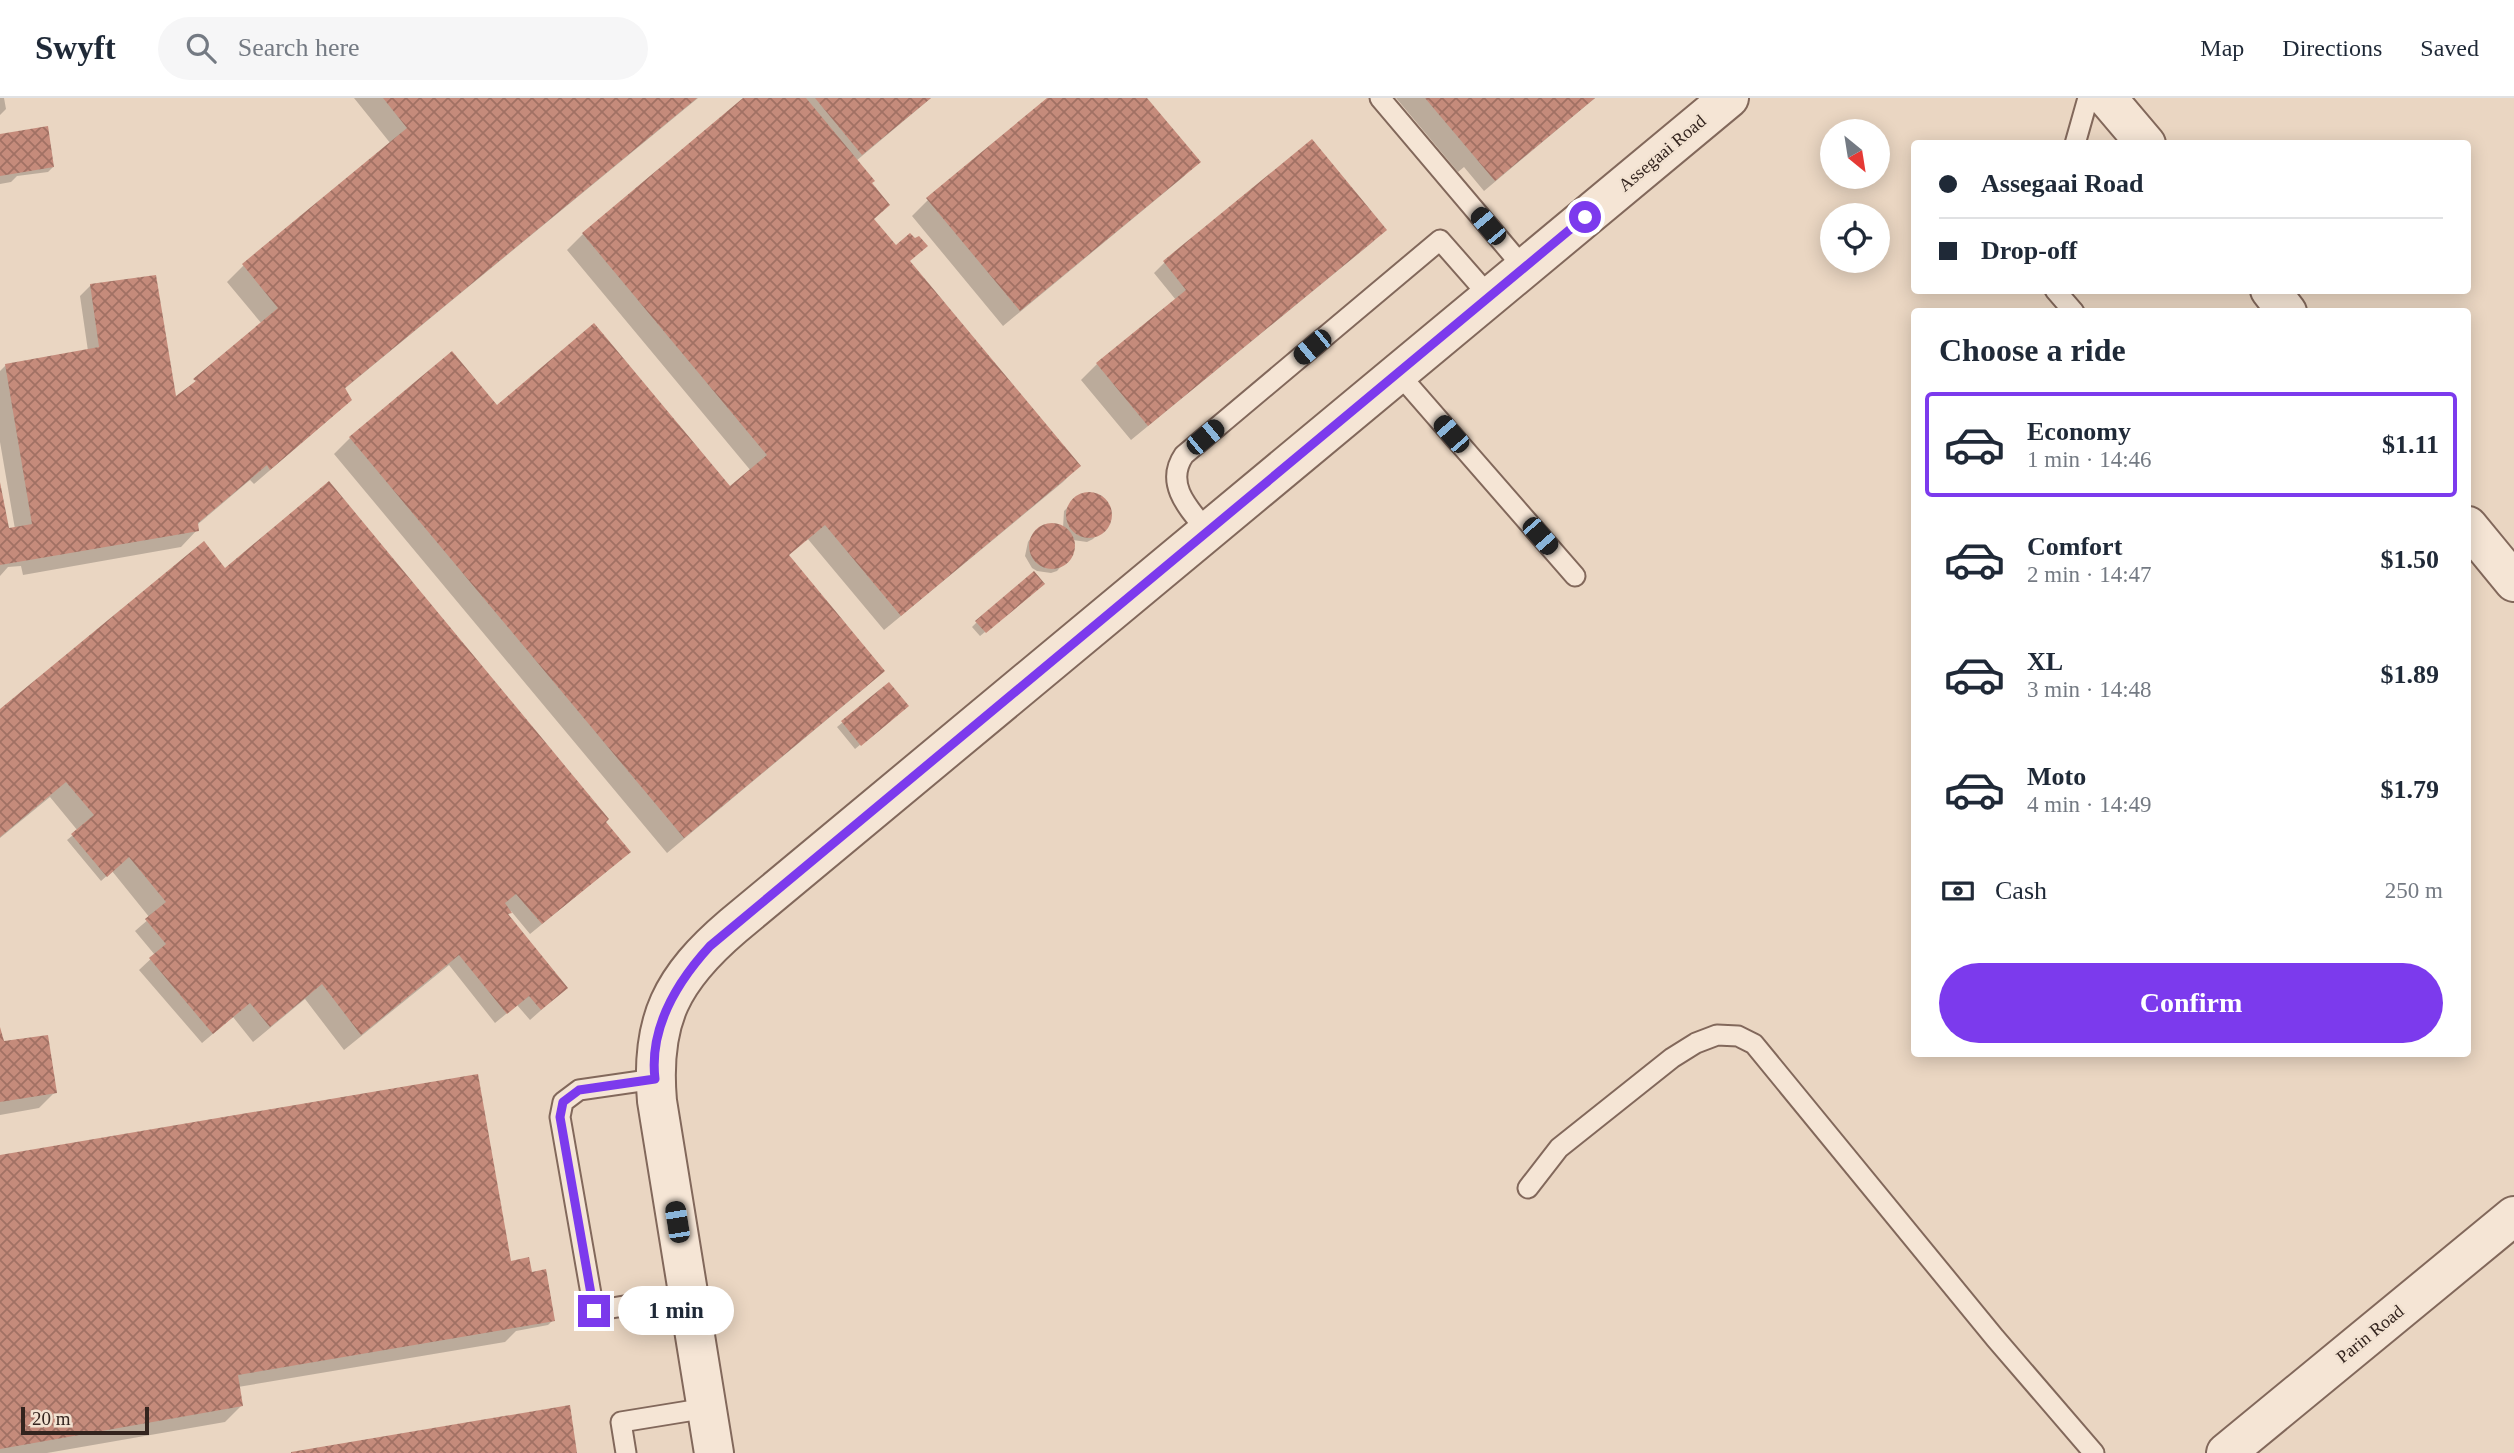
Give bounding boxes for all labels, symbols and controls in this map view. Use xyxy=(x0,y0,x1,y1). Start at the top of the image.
search box xyxy=(158,17,648,80)
icon: search xyxy=(182,29,220,67)
text: Swyft xyxy=(35,30,116,66)
text: Search here xyxy=(238,33,360,62)
text: Map xyxy=(2200,35,2244,61)
text: Directions xyxy=(2282,35,2382,61)
text: Saved xyxy=(2420,35,2479,61)
street label: Assegaai Road xyxy=(1614,111,1710,195)
north arrow xyxy=(1820,119,1890,189)
map controls xyxy=(1820,119,1890,273)
text: Assegaai Road xyxy=(1981,169,2144,198)
route start xyxy=(1569,201,1601,233)
car xyxy=(1467,203,1510,249)
button: locate xyxy=(1820,203,1890,273)
text: Drop-off xyxy=(1981,236,2077,265)
car xyxy=(1290,325,1335,369)
text: Choose a ride xyxy=(1939,332,2126,368)
car xyxy=(1430,411,1473,457)
icon: car xyxy=(1943,413,2006,476)
car xyxy=(1183,415,1228,459)
text: Economy xyxy=(2027,417,2131,446)
text: $1.11 xyxy=(2382,430,2439,459)
text: 1 min · 14:46 xyxy=(2027,447,2152,472)
car xyxy=(1519,513,1562,559)
icon: car xyxy=(1943,528,2006,591)
text: Comfort xyxy=(2027,532,2122,561)
text: $1.50 xyxy=(2381,545,2439,574)
text: 2 min · 14:47 xyxy=(2027,562,2152,587)
icon: car xyxy=(1943,643,2006,706)
text: XL xyxy=(2027,647,2063,676)
text: $1.89 xyxy=(2381,660,2439,689)
text: 3 min · 14:48 xyxy=(2027,677,2152,702)
icon: car xyxy=(1943,758,2006,821)
text: Moto xyxy=(2027,762,2086,791)
text: $1.79 xyxy=(2381,775,2439,804)
text: 4 min · 14:49 xyxy=(2027,792,2152,817)
icon: cash xyxy=(1939,872,1977,910)
text: Cash xyxy=(1995,876,2047,905)
text: 250 m xyxy=(2385,878,2443,903)
button: Confirm xyxy=(1939,963,2443,1043)
car xyxy=(664,1200,691,1244)
callout: 1 min xyxy=(618,1286,734,1336)
route end xyxy=(578,1295,610,1327)
text: 1 min xyxy=(648,1298,704,1323)
street label: Parin Road xyxy=(2332,1301,2408,1367)
scale bar xyxy=(21,1404,149,1436)
text: 20 m xyxy=(32,1408,71,1429)

